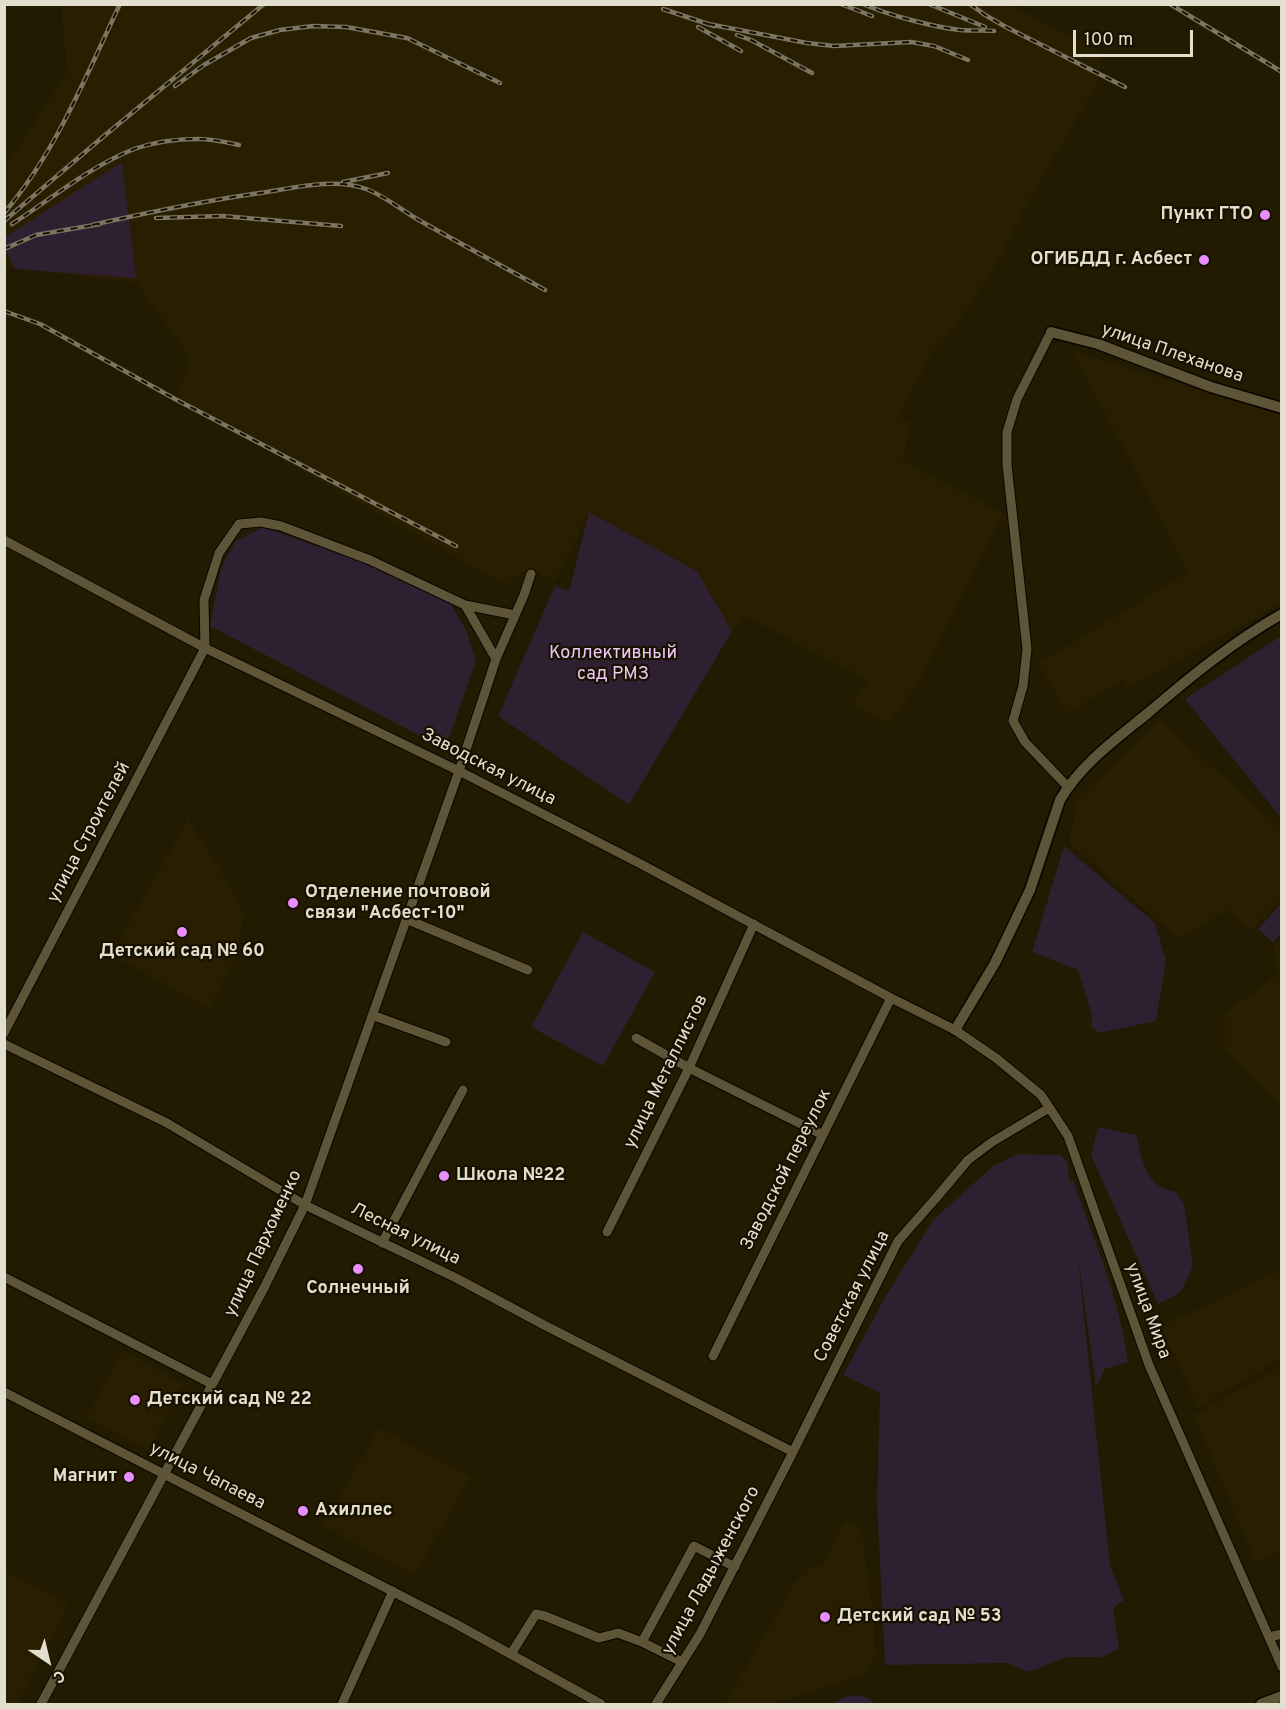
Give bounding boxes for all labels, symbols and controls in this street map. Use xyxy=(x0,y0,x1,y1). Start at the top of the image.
scale bar xyxy=(1076,18,1196,56)
text: 100 m xyxy=(1084,29,1133,52)
place label: Пункт ГТО xyxy=(1160,204,1253,226)
marker: Пункт ГТО xyxy=(1258,208,1272,222)
place label: ОГИБДД г. Асбест xyxy=(1031,249,1192,271)
marker: ОГИБДД г. Асбест xyxy=(1197,253,1211,267)
street label: улица Плеханова xyxy=(1098,320,1246,388)
park label: Коллективный сад РМЗ xyxy=(549,643,677,686)
street label: Заводская улица xyxy=(417,725,559,811)
street label: улица Строителей xyxy=(44,759,136,907)
place label: Отделение почтовой связи "Асбест-10" xyxy=(305,882,491,924)
marker: Отделение почтовой связи "Асбест-10" xyxy=(286,896,300,910)
marker: Детский сад № 60 xyxy=(175,925,189,939)
place label: Детский сад № 60 xyxy=(99,941,265,963)
street label: улица Металлистов xyxy=(620,991,714,1153)
street label: Заводской переулок xyxy=(737,1086,837,1254)
place label: Школа №22 xyxy=(456,1165,565,1187)
street label: улица Пархоменко xyxy=(220,1167,308,1321)
marker: Школа №22 xyxy=(437,1169,451,1183)
street label: Лесная улица xyxy=(347,1199,463,1271)
street label: Советская улица xyxy=(810,1228,896,1366)
street label: улица Мира xyxy=(1120,1260,1174,1362)
marker: Солнечный xyxy=(351,1262,365,1276)
place label: Солнечный xyxy=(306,1278,410,1300)
place label: Детский сад № 22 xyxy=(147,1389,312,1411)
marker: Детский сад № 22 xyxy=(128,1393,142,1407)
street label: улица Чапаева xyxy=(146,1439,268,1515)
place label: Магнит xyxy=(53,1466,117,1488)
marker: Магнит xyxy=(122,1470,136,1484)
street label: улица Ладыженского xyxy=(658,1483,766,1659)
place label: Ахиллес xyxy=(315,1500,392,1522)
marker: Ахиллес xyxy=(296,1504,310,1518)
place label: Детский сад № 53 xyxy=(837,1606,1002,1628)
marker: Детский сад № 53 xyxy=(818,1610,832,1624)
north arrow xyxy=(18,1631,78,1691)
text: С xyxy=(48,1665,68,1687)

